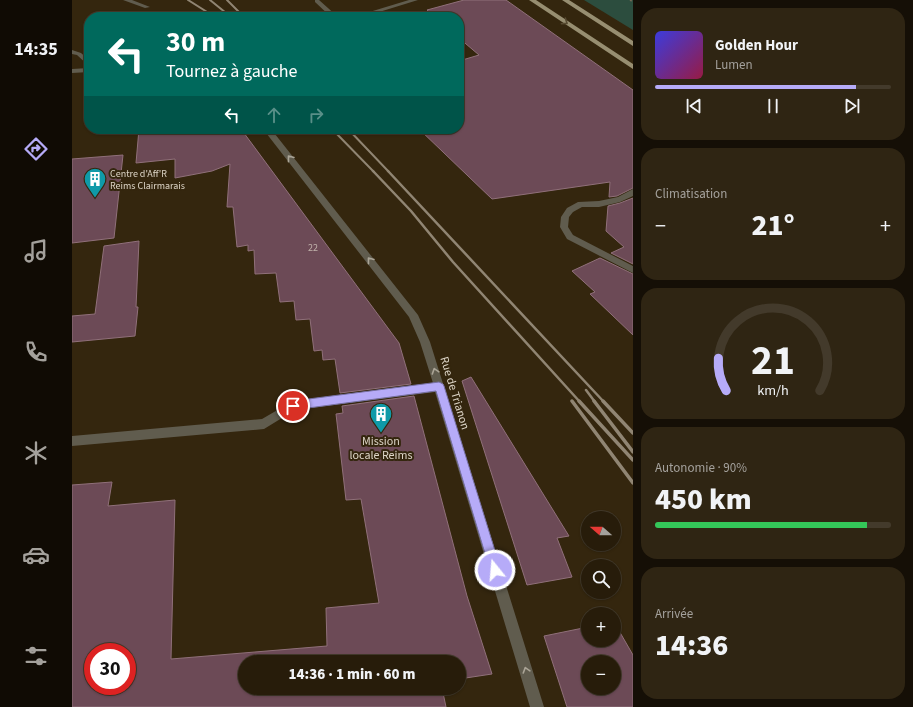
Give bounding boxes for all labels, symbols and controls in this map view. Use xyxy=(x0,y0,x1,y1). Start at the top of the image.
one-way arrow xyxy=(561,17,568,24)
text: 30 m xyxy=(166,22,225,62)
icon: left xyxy=(100,28,152,80)
text: Golden Hour xyxy=(715,35,798,56)
text: 14:35 xyxy=(14,37,58,62)
text: Lumen xyxy=(715,56,753,74)
text: Tournez à gauche xyxy=(166,59,298,84)
icon: previous xyxy=(683,95,705,117)
icon: pause xyxy=(762,95,784,117)
icon: next xyxy=(841,95,863,117)
icon: left xyxy=(221,104,243,126)
icon: ahead xyxy=(263,104,285,126)
icon: right xyxy=(305,104,327,126)
icon: directions xyxy=(22,135,50,163)
one-way arrow xyxy=(288,155,295,162)
building icon: Centre d'Aff'R Reims Clairmarais xyxy=(82,166,108,199)
place label: Centre d'Aff'R Reims Clairmarais xyxy=(110,167,185,193)
text: Climatisation xyxy=(655,185,727,203)
text: 21° xyxy=(751,204,795,247)
text: − xyxy=(655,210,666,242)
text: + xyxy=(880,210,891,242)
icon: music xyxy=(22,237,50,265)
house number: 22 xyxy=(308,241,318,255)
one-way arrow xyxy=(368,258,375,265)
text: 21 xyxy=(751,331,795,391)
icon: phone xyxy=(22,338,50,366)
street label: Rue de Trianon xyxy=(435,355,474,432)
one-way arrow xyxy=(431,368,439,375)
text: km/h xyxy=(757,380,789,401)
pin xyxy=(276,389,310,423)
icon: arrive xyxy=(282,395,304,417)
building icon: Mission locale Reims xyxy=(368,401,394,434)
place label: Mission locale Reims xyxy=(350,433,412,464)
icon: climate xyxy=(22,439,50,467)
text: Autonomie · 90% xyxy=(655,459,747,477)
text: 450 km xyxy=(655,478,752,521)
north arrow xyxy=(581,511,621,551)
map controls xyxy=(581,511,621,695)
icon: car xyxy=(22,541,50,569)
position arrow xyxy=(474,549,516,591)
button: search xyxy=(581,559,621,599)
text: Arrivée xyxy=(655,605,693,623)
button: + xyxy=(581,607,621,647)
text: 14:36 xyxy=(655,624,728,667)
icon: filters xyxy=(22,642,50,670)
speed limit sign: 30 xyxy=(84,643,136,695)
button: − xyxy=(581,655,621,695)
text: 14:36 · 1 min · 60 m xyxy=(289,664,415,685)
one-way arrow xyxy=(522,666,531,673)

